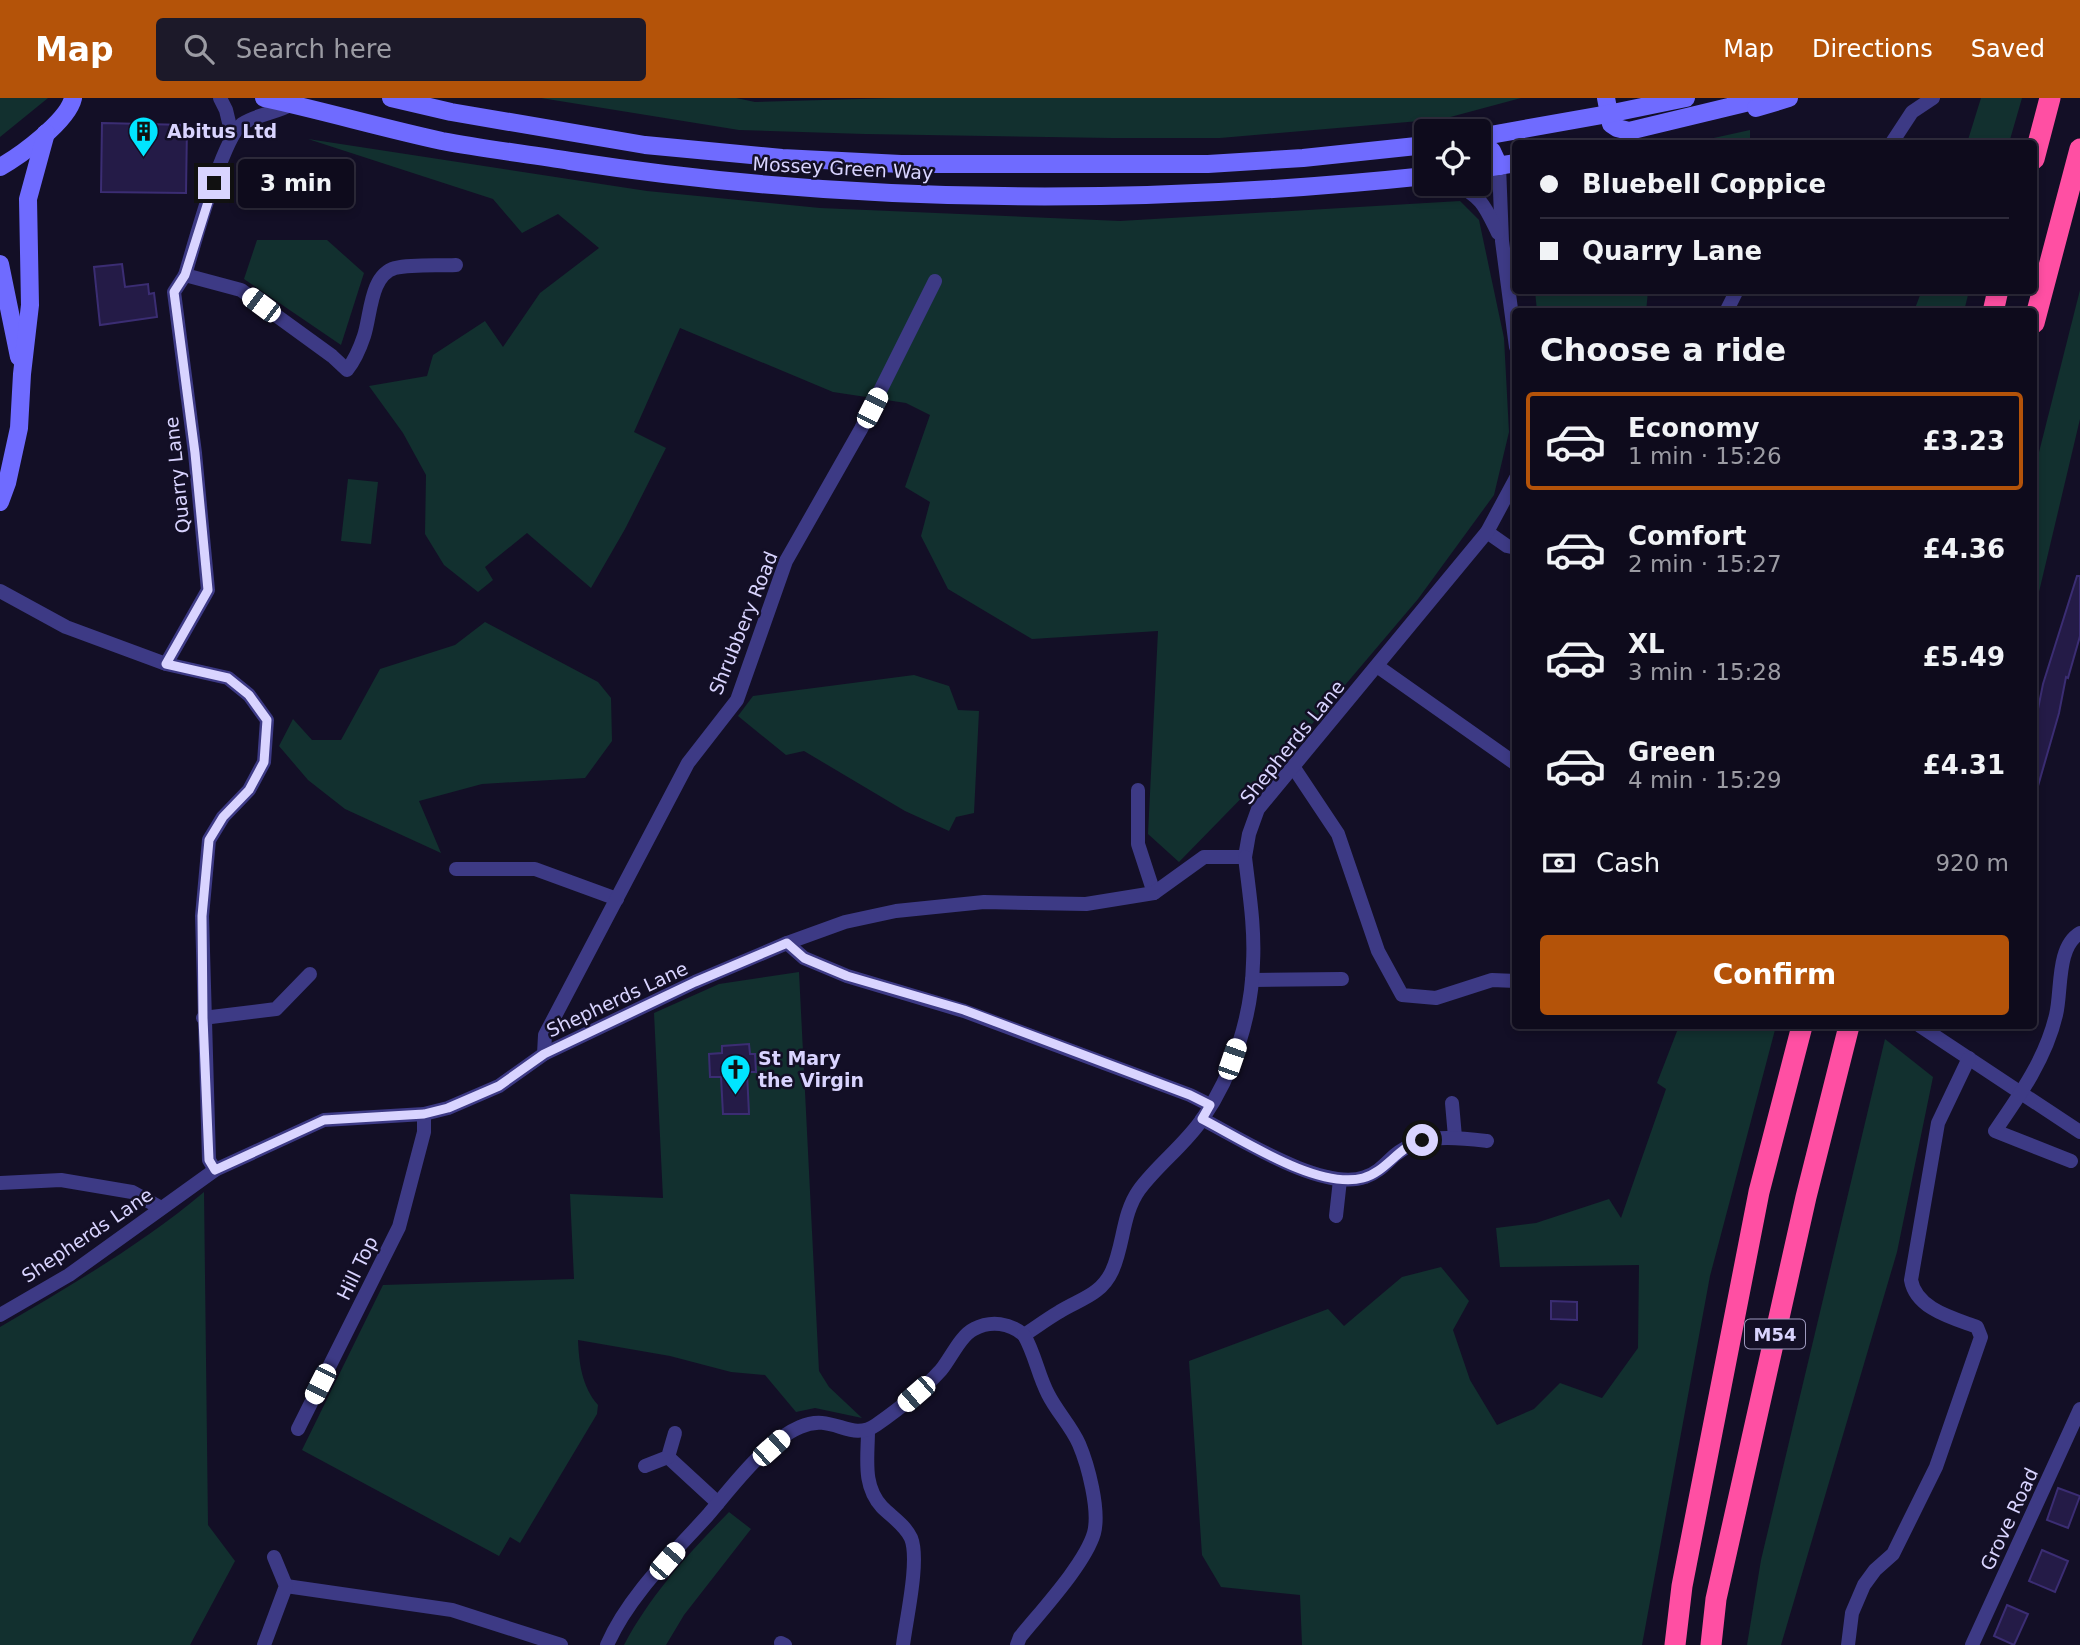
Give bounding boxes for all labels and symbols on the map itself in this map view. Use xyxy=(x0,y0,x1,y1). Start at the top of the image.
building icon: Abitus Ltd xyxy=(127,114,161,158)
place label: Abitus Ltd xyxy=(167,120,277,142)
street label: Mossey Green Way xyxy=(752,152,934,184)
callout: 3 min xyxy=(238,158,354,208)
route end xyxy=(198,167,230,199)
car xyxy=(238,284,285,326)
car xyxy=(854,385,891,431)
street label: Quarry Lane xyxy=(160,416,194,534)
street label: Shrubbery Road xyxy=(704,548,782,698)
street label: Shepherds Lane xyxy=(1235,676,1349,808)
street label: Shepherds Lane xyxy=(543,957,691,1041)
car xyxy=(1216,1036,1249,1082)
place label: St Mary the Virgin xyxy=(758,1047,864,1091)
church icon: St Mary the Virgin xyxy=(718,1052,752,1096)
route start xyxy=(1406,1124,1438,1156)
street label: Shepherds Lane xyxy=(17,1183,157,1287)
street label: Hill Top xyxy=(332,1233,382,1303)
road number: M54 xyxy=(1745,1320,1805,1349)
car xyxy=(302,1361,339,1407)
car xyxy=(894,1372,939,1416)
car xyxy=(749,1426,794,1470)
street label: Grove Road xyxy=(1976,1464,2042,1574)
car xyxy=(646,1538,689,1584)

